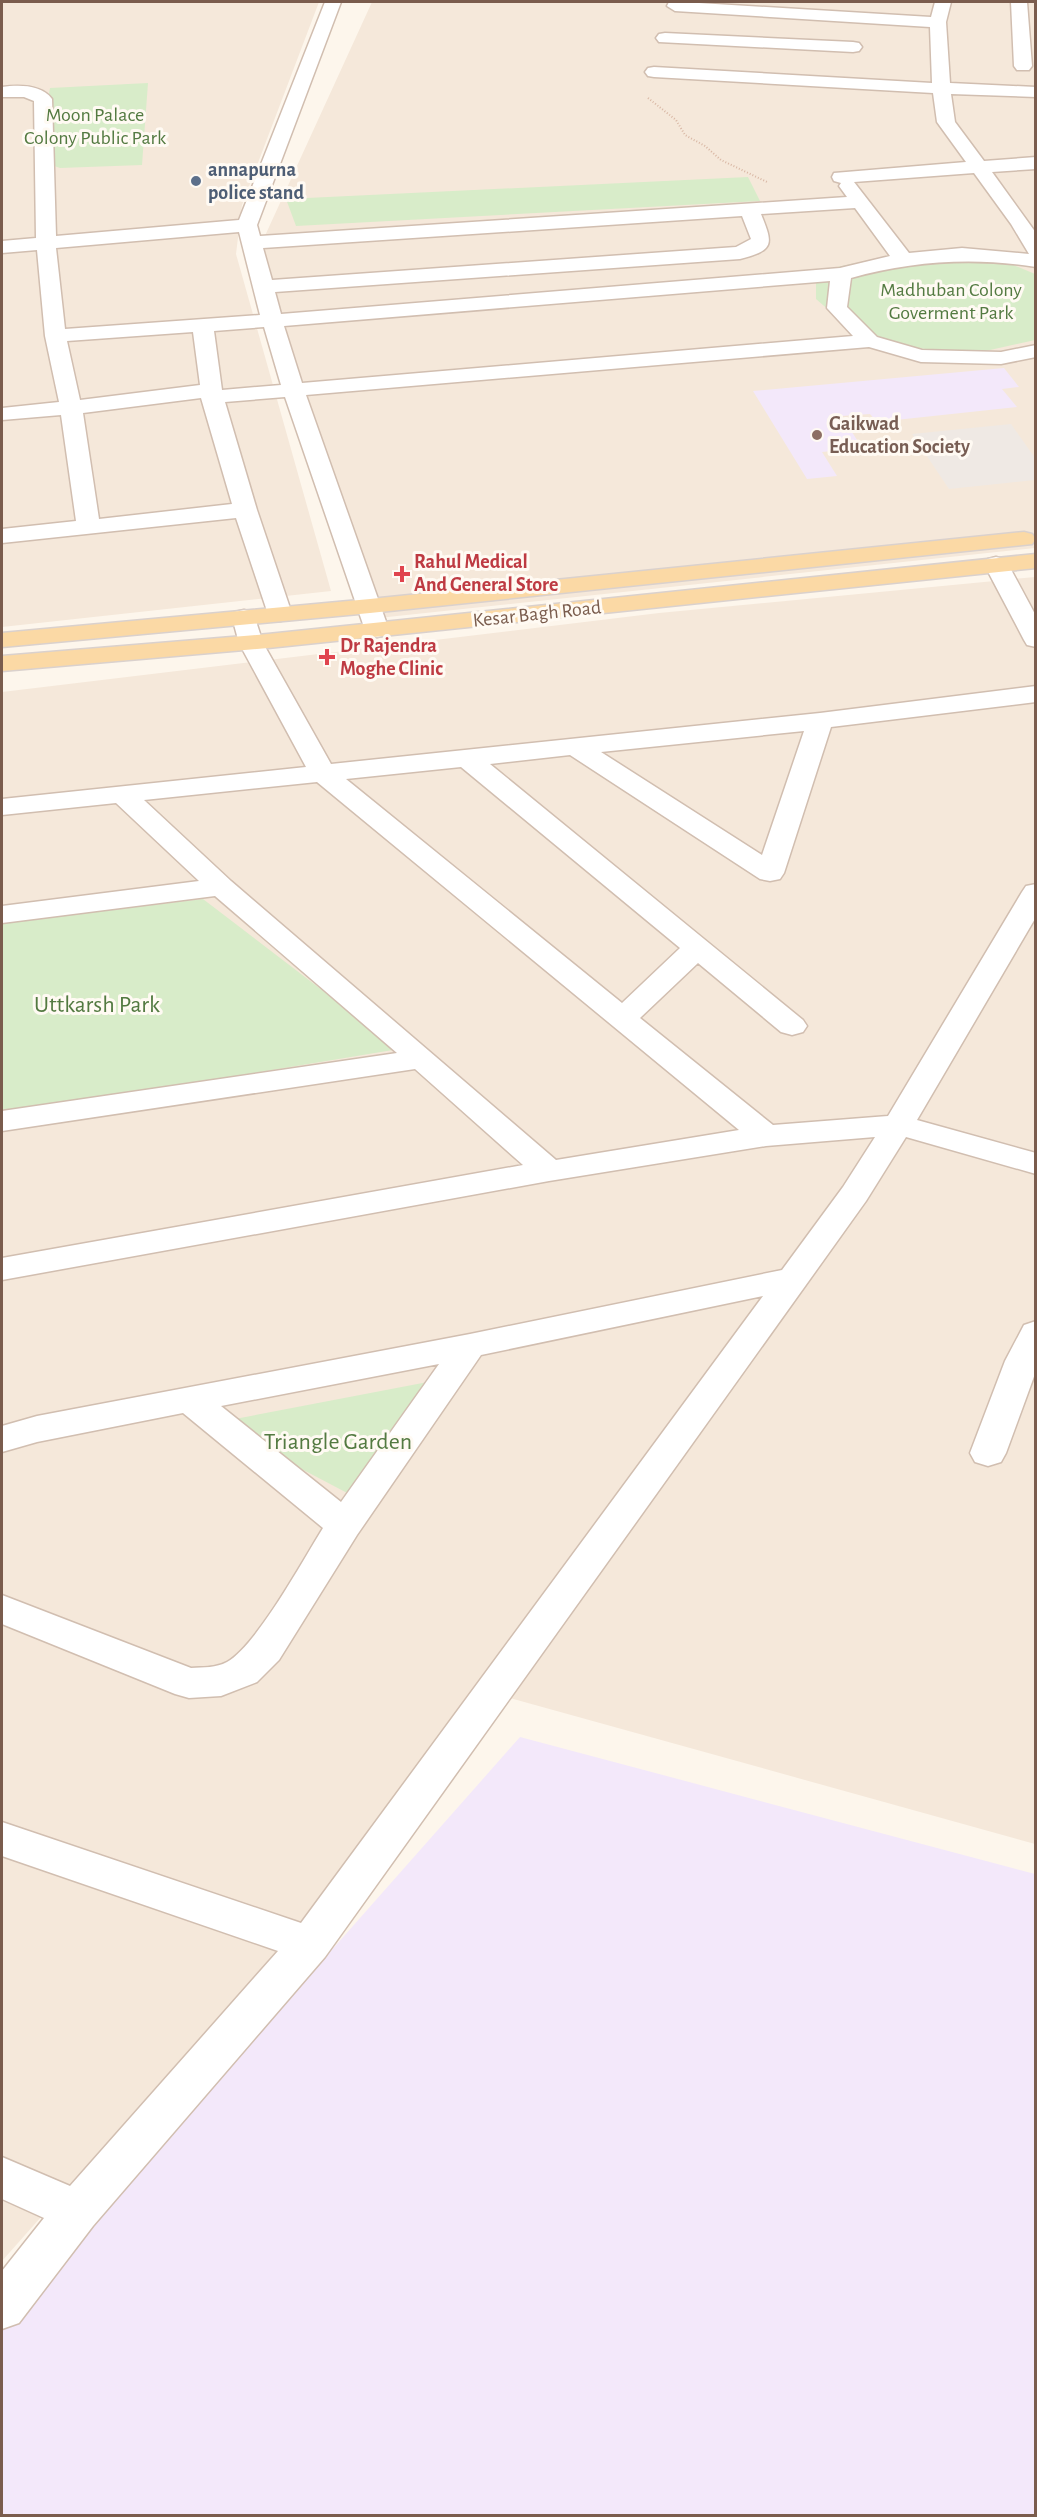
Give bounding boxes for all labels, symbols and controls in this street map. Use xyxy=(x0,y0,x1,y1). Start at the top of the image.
park label: Moon Palace Colony Public Park xyxy=(24,105,166,148)
place label: annapurna police stand xyxy=(208,160,304,203)
marker: annapurna police stand xyxy=(189,174,203,188)
park label: Madhuban Colony Goverment Park xyxy=(880,280,1022,323)
place label: Gaikwad Education Society xyxy=(829,414,970,457)
marker: Gaikwad Education Society xyxy=(810,428,824,442)
place label: Rahul Medical And General Store xyxy=(414,552,559,595)
marker: Rahul Medical And General Store xyxy=(395,567,409,581)
street label: Kesar Bagh Road xyxy=(472,597,602,631)
place label: Dr Rajendra Moghe Clinic xyxy=(340,636,443,679)
marker: Dr Rajendra Moghe Clinic xyxy=(318,648,336,666)
park label: Uttkarsh Park xyxy=(34,993,160,1017)
park label: Triangle Garden xyxy=(264,1430,412,1454)

